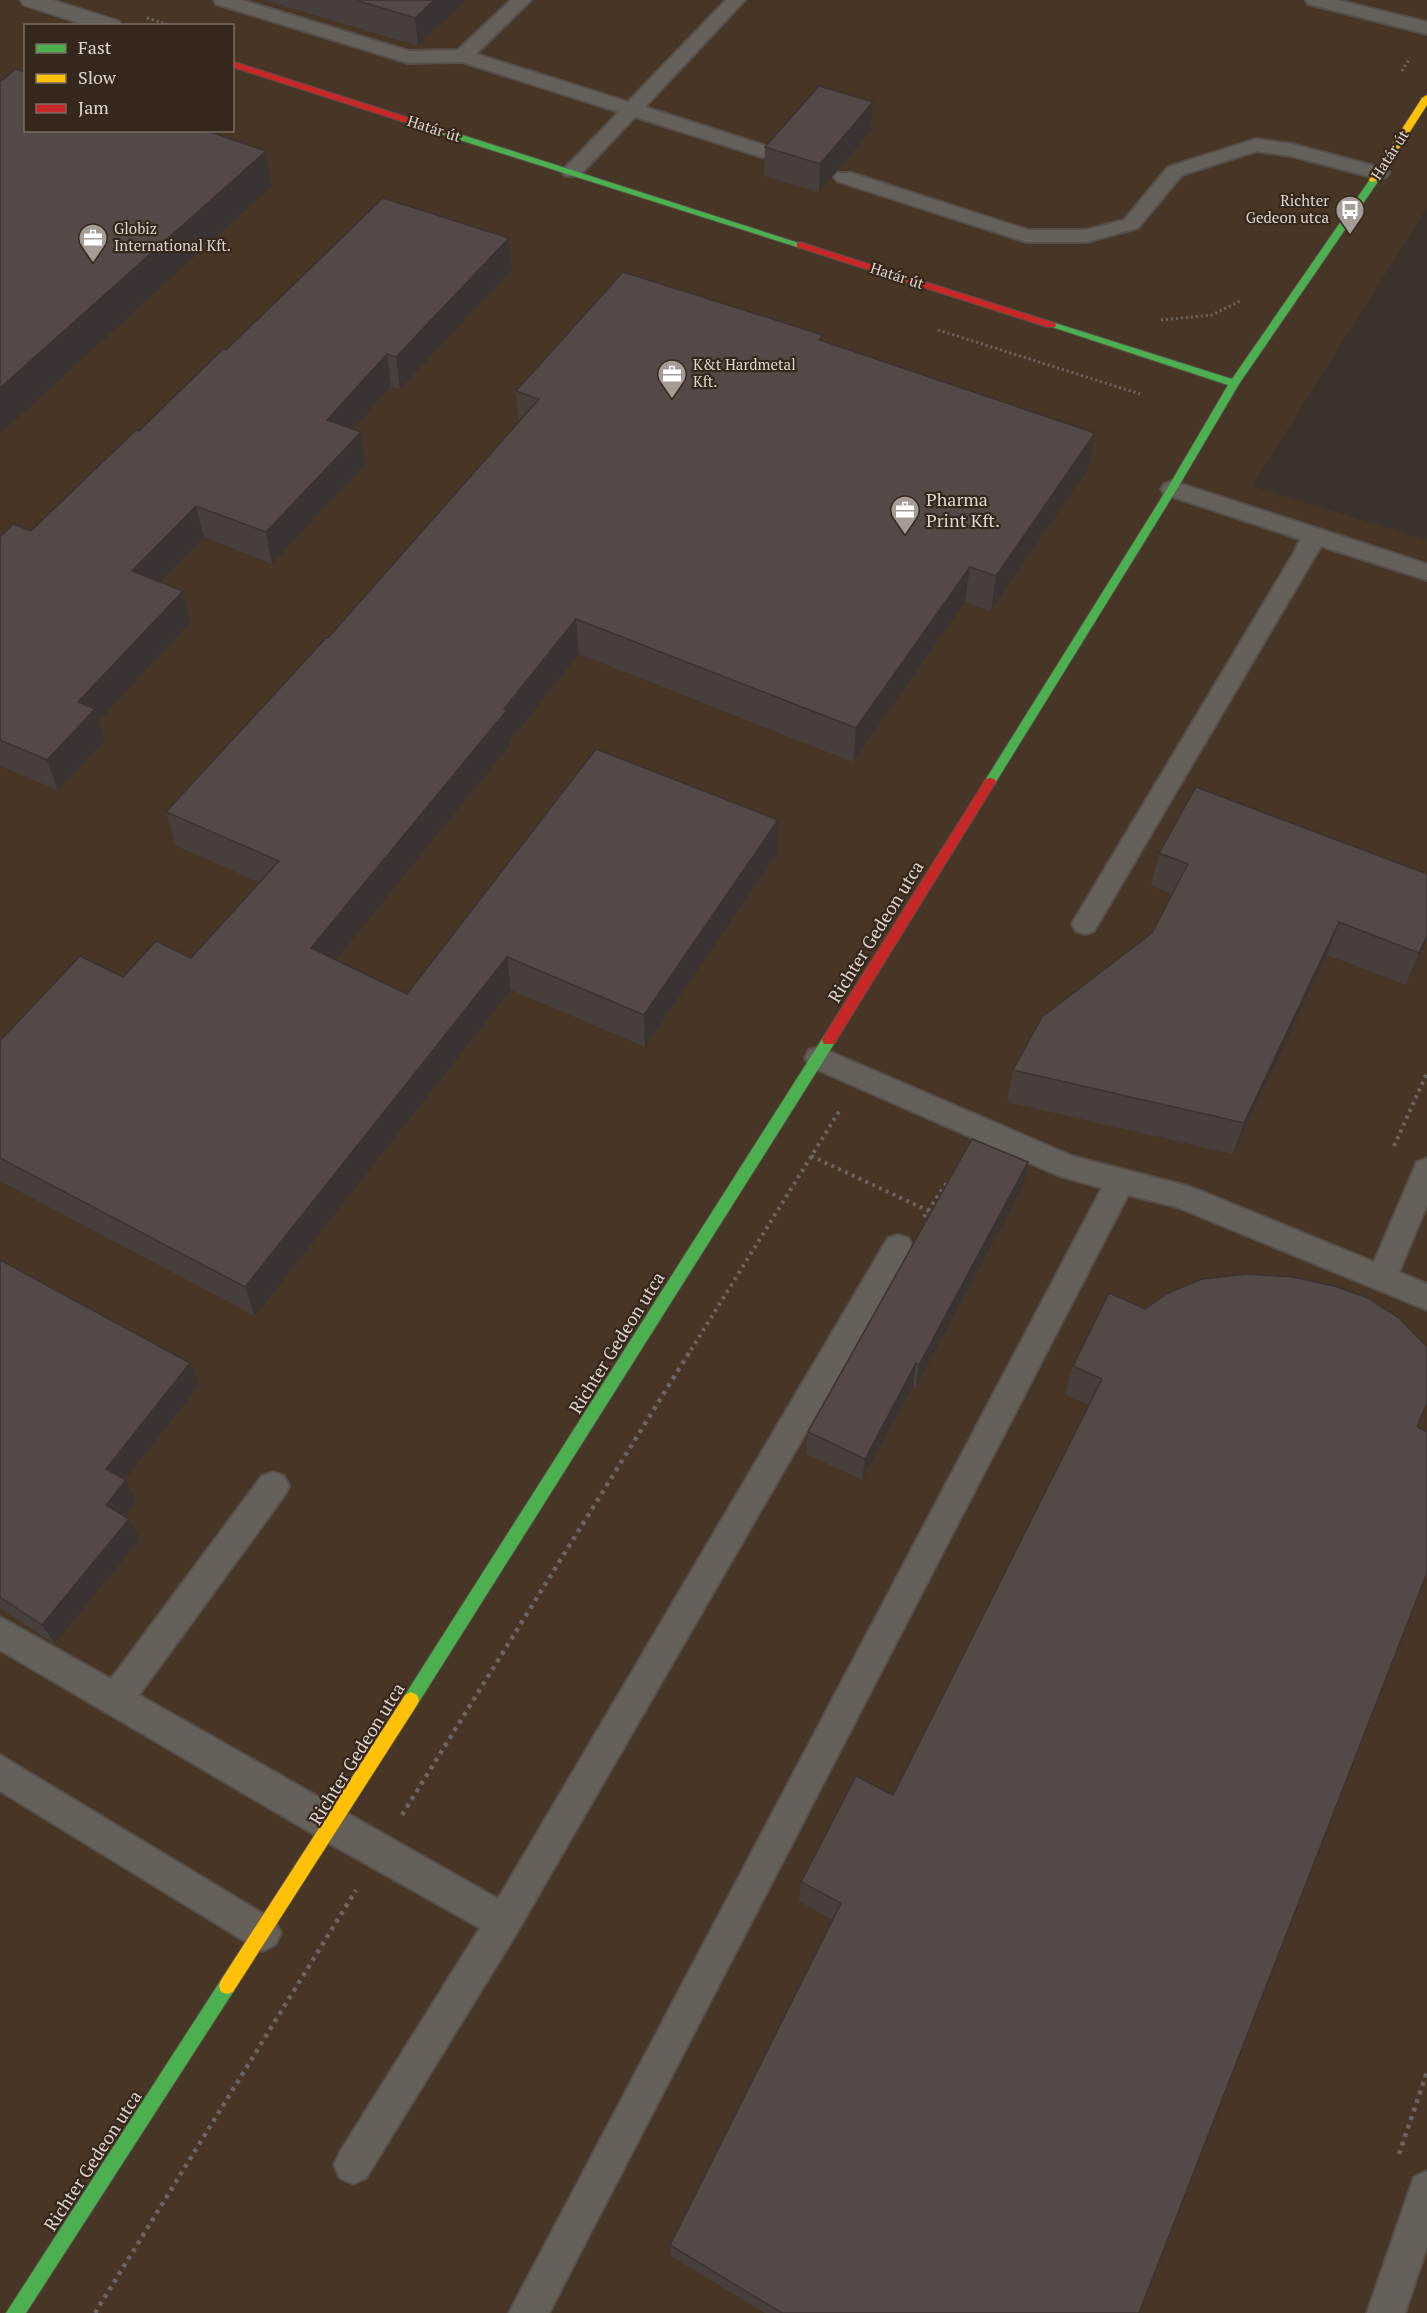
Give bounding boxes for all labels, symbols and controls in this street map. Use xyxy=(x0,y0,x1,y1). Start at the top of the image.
legend xyxy=(24,24,234,132)
text: Fast xyxy=(78,35,112,59)
text: Slow xyxy=(78,65,117,89)
text: Jam xyxy=(78,95,109,119)
street label: Határ út xyxy=(405,110,464,146)
street label: Határ út xyxy=(1366,125,1413,183)
place label: Richter Gedeon utca xyxy=(1246,190,1329,227)
bus stop icon: Richter Gedeon utca xyxy=(1334,194,1366,236)
place label: Globiz International Kft. xyxy=(114,218,231,255)
office icon: Globiz International Kft. xyxy=(77,222,109,264)
street label: Határ út xyxy=(868,257,927,293)
place label: K&t Hardmetal Kft. xyxy=(693,354,796,391)
office icon: K&t Hardmetal Kft. xyxy=(656,358,688,400)
place label: Pharma Print Kft. xyxy=(926,487,1000,532)
office icon: Pharma Print Kft. xyxy=(889,494,921,536)
street label: Richter Gedeon utca xyxy=(822,856,928,1007)
street label: Richter Gedeon utca xyxy=(563,1267,669,1418)
street label: Richter Gedeon utca xyxy=(303,1678,409,1829)
street label: Richter Gedeon utca xyxy=(38,2086,147,2235)

